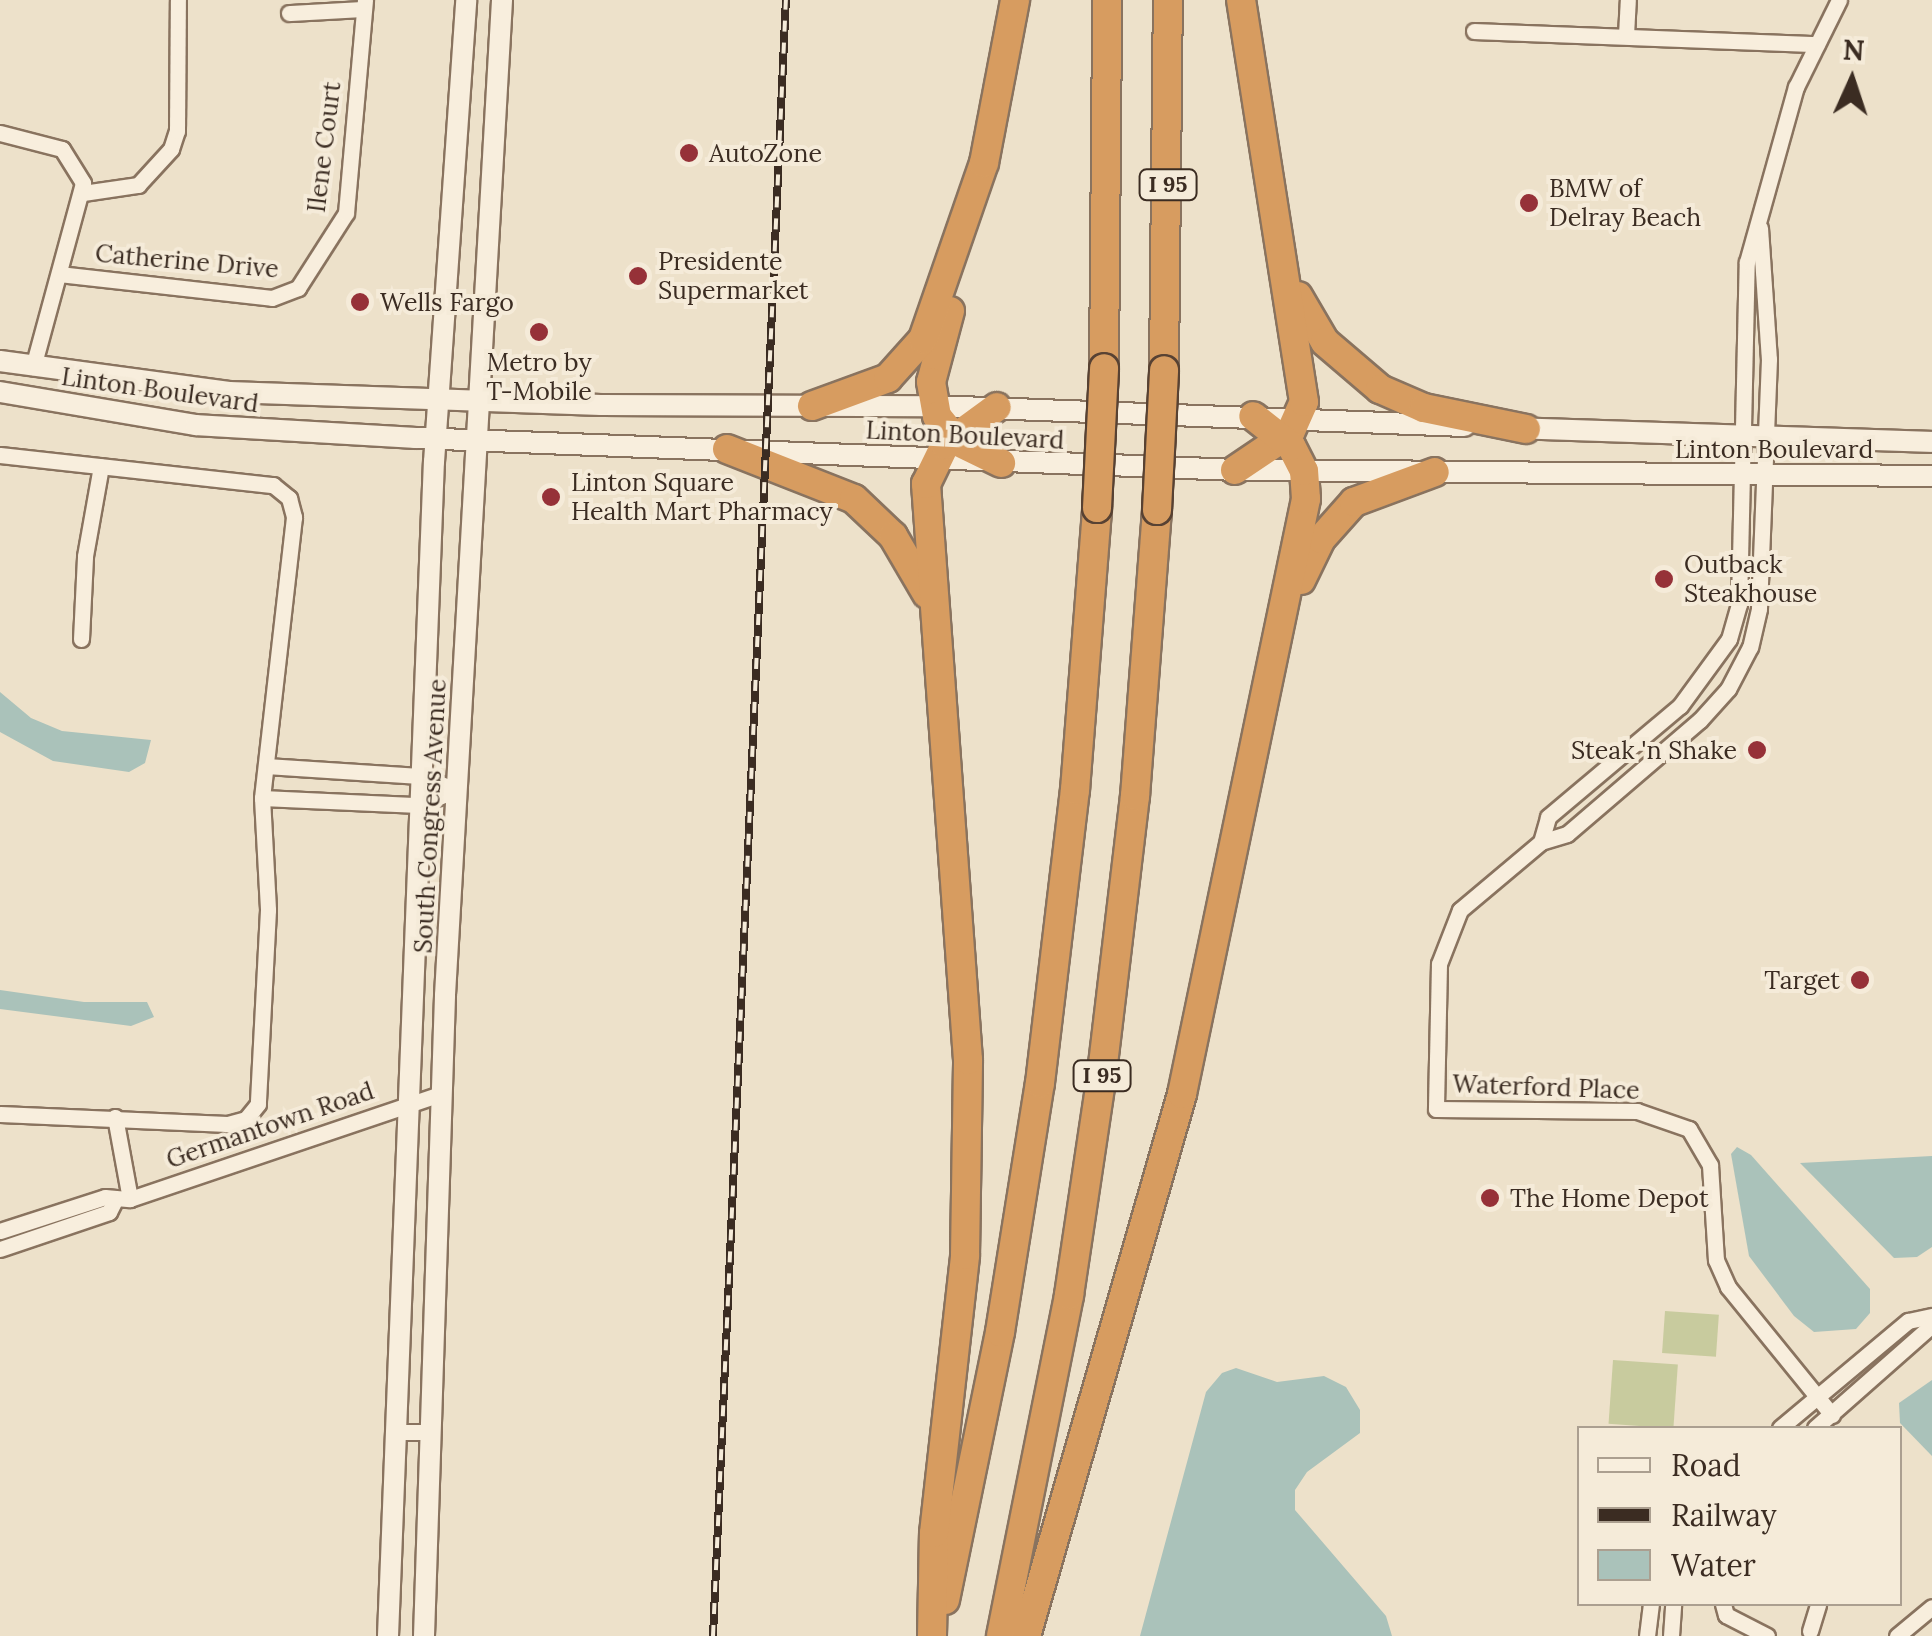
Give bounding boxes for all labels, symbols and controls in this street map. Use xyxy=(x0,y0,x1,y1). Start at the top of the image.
north arrow xyxy=(1802,30,1902,130)
text: N xyxy=(1842,31,1865,69)
street label: Ilene Court xyxy=(301,80,347,214)
place label: AutoZone xyxy=(709,138,822,168)
marker: AutoZone xyxy=(678,142,700,164)
road number: I 95 xyxy=(1138,168,1198,202)
place label: BMW of Delray Beach xyxy=(1549,174,1701,233)
marker: BMW of Delray Beach xyxy=(1518,192,1540,214)
street label: Catherine Drive xyxy=(94,238,280,284)
place label: Presidente Supermarket xyxy=(658,247,809,306)
marker: Presidente Supermarket xyxy=(627,265,649,287)
place label: Wells Fargo xyxy=(380,287,514,317)
marker: Wells Fargo xyxy=(349,291,371,313)
marker: Metro by T-Mobile xyxy=(528,321,550,343)
place label: Metro by T-Mobile xyxy=(486,348,592,407)
street label: Linton Boulevard xyxy=(60,361,260,419)
street label: Linton Boulevard xyxy=(865,415,1065,455)
street label: Linton Boulevard xyxy=(1675,434,1873,464)
place label: Linton Square Health Mart Pharmacy xyxy=(571,468,833,527)
marker: Linton Square Health Mart Pharmacy xyxy=(540,486,562,508)
place label: Outback Steakhouse xyxy=(1684,550,1817,609)
marker: Outback Steakhouse xyxy=(1653,568,1675,590)
street label: South Congress Avenue xyxy=(408,678,452,954)
place label: Steak 'n Shake xyxy=(1571,735,1737,765)
marker: Steak 'n Shake xyxy=(1746,739,1768,761)
place label: Target xyxy=(1764,965,1840,995)
marker: Target xyxy=(1849,969,1871,991)
road number: I 95 xyxy=(1072,1059,1132,1093)
street label: Waterford Place xyxy=(1452,1069,1640,1105)
street label: Germantown Road xyxy=(162,1075,378,1175)
place label: The Home Depot xyxy=(1510,1183,1709,1213)
marker: The Home Depot xyxy=(1479,1187,1501,1209)
legend xyxy=(1577,1426,1902,1606)
text: Road xyxy=(1671,1446,1741,1484)
text: Railway xyxy=(1671,1496,1777,1534)
text: Water xyxy=(1671,1546,1756,1584)

